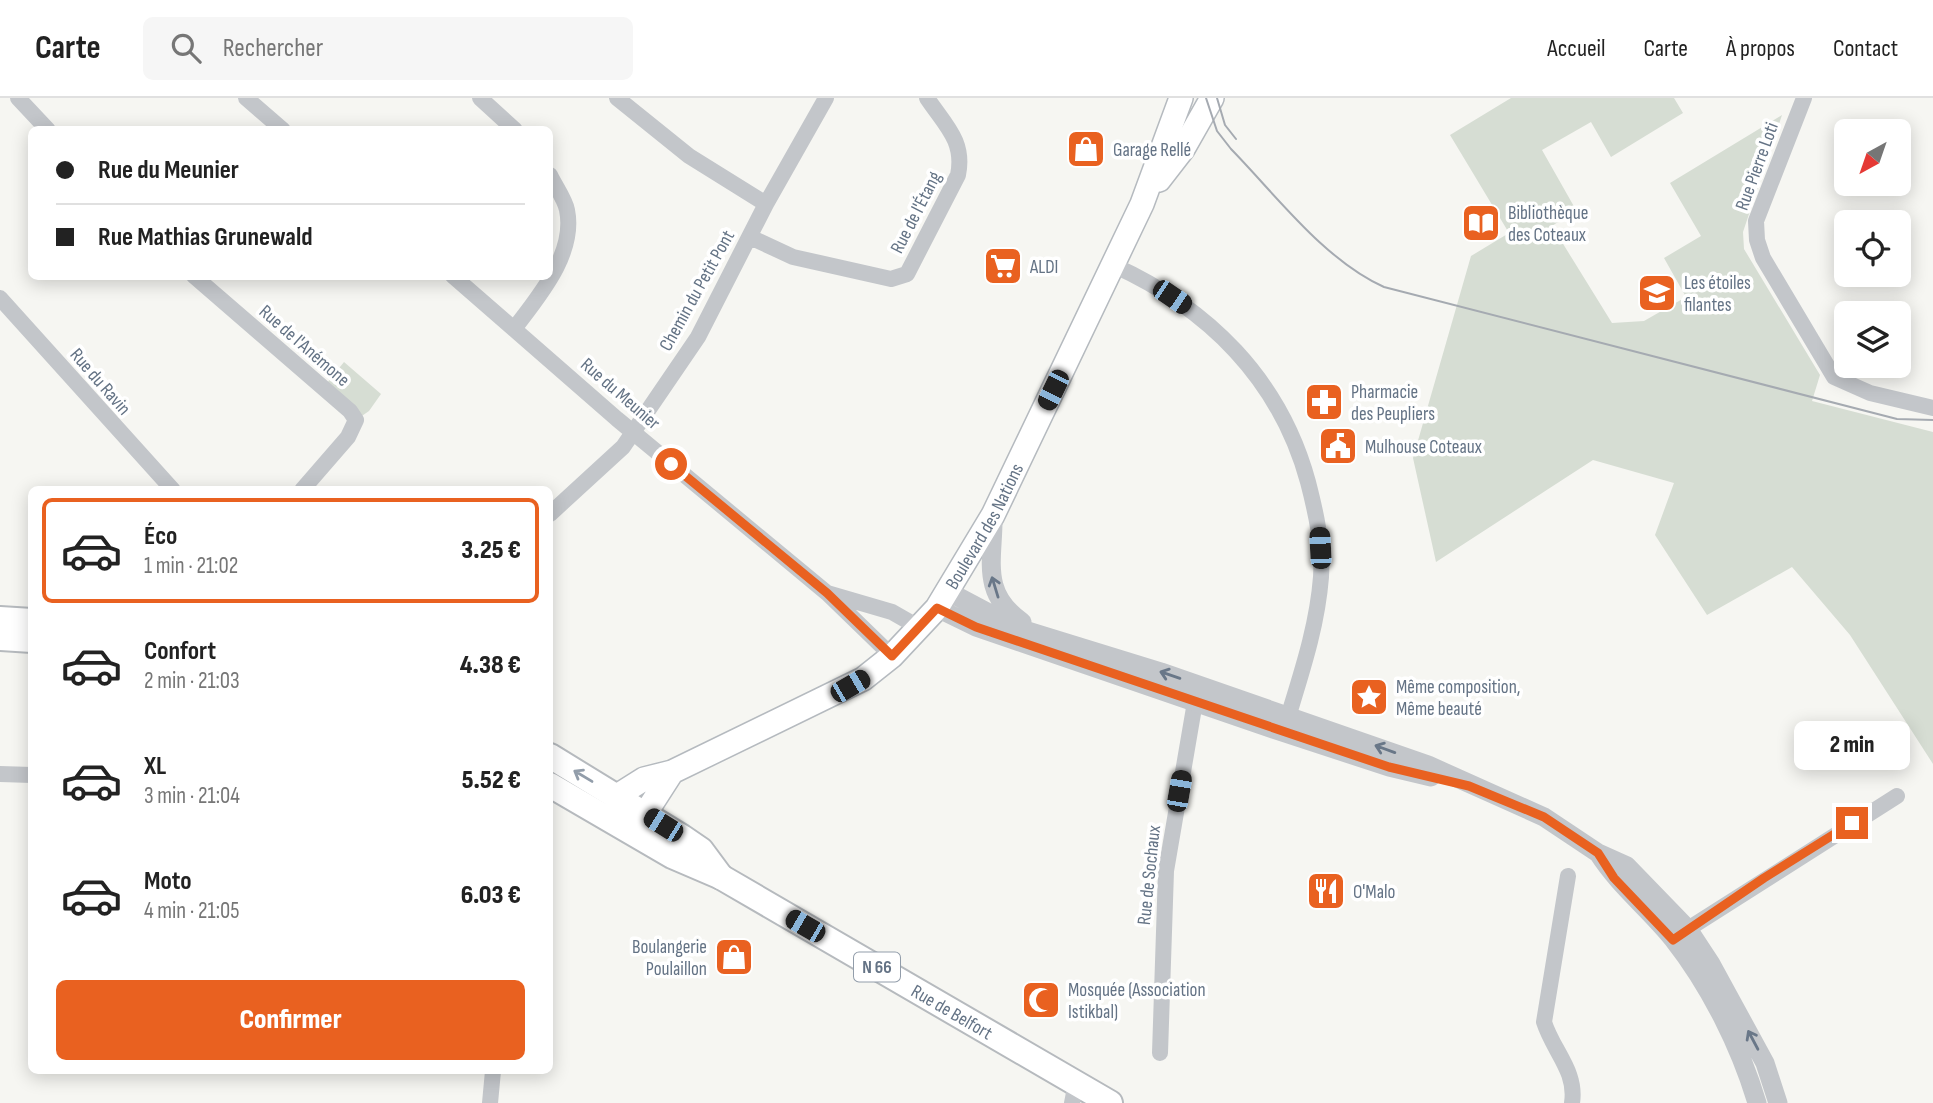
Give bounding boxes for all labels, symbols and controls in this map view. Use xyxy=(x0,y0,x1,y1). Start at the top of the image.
search box xyxy=(143,17,633,80)
text: Carte xyxy=(35,28,101,68)
icon: search xyxy=(167,29,205,67)
text: Rechercher xyxy=(223,33,323,64)
text: Accueil xyxy=(1547,34,1606,63)
text: Carte xyxy=(1644,34,1688,63)
text: À propos xyxy=(1726,34,1795,63)
text: Contact xyxy=(1833,34,1898,63)
street label: Rue Pierre Loti xyxy=(1731,119,1784,214)
north arrow xyxy=(1834,119,1911,196)
map controls xyxy=(1834,119,1911,378)
shop icon: Garage Rellé xyxy=(1065,128,1107,170)
place label: Garage Rellé xyxy=(1113,139,1191,162)
text: Rue du Meunier xyxy=(98,155,239,186)
street label: Rue de l'Étang xyxy=(886,167,947,258)
library icon: Bibliothèque des Coteaux xyxy=(1460,202,1502,244)
place label: Bibliothèque des Coteaux xyxy=(1508,202,1588,247)
button: locate xyxy=(1834,210,1911,287)
text: Rue Mathias Grunewald xyxy=(98,222,313,253)
street label: Chemin du Petit Pont xyxy=(655,226,740,355)
supermarket icon: ALDI xyxy=(982,245,1024,287)
place label: ALDI xyxy=(1029,256,1058,279)
school or university icon: Les étoiles filantes xyxy=(1636,272,1678,314)
place label: Les étoiles filantes xyxy=(1684,272,1751,317)
car xyxy=(1149,277,1196,317)
street label: Rue de l'Anémone xyxy=(254,301,354,392)
button: layers xyxy=(1834,301,1911,378)
street label: Rue du Ravin xyxy=(65,344,135,420)
street label: Rue du Meunier xyxy=(576,353,665,435)
car xyxy=(1035,367,1072,413)
pharmacy icon: Pharmacie des Peupliers xyxy=(1303,381,1345,423)
place label: Pharmacie des Peupliers xyxy=(1351,381,1435,426)
public building icon: Mulhouse Coteaux xyxy=(1317,425,1359,467)
place label: Mulhouse Coteaux xyxy=(1365,436,1482,459)
route start xyxy=(655,448,687,480)
street label: Boulevard des Nations xyxy=(941,460,1029,594)
icon: car xyxy=(60,519,123,582)
text: Éco xyxy=(144,521,177,552)
car xyxy=(1309,526,1332,570)
text: 3.25 € xyxy=(461,535,521,566)
text: 1 min · 21:02 xyxy=(144,552,238,580)
one-way arrow xyxy=(988,576,1001,598)
icon: car xyxy=(60,634,123,697)
text: Confort xyxy=(144,636,216,667)
text: 4.38 € xyxy=(460,650,521,681)
car xyxy=(827,666,874,706)
text: 2 min · 21:03 xyxy=(144,667,240,695)
one-way arrow xyxy=(1159,668,1181,680)
place icon: Même composition, Même beauté xyxy=(1348,676,1390,718)
place label: Même composition, Même beauté xyxy=(1396,676,1520,721)
callout: 2 min xyxy=(1794,722,1910,770)
text: 2 min xyxy=(1830,731,1874,759)
one-way arrow xyxy=(1374,741,1396,754)
icon: car xyxy=(60,749,123,812)
text: XL xyxy=(144,751,166,782)
text: 5.52 € xyxy=(462,765,521,796)
one-way arrow xyxy=(574,768,594,782)
car xyxy=(1166,768,1193,814)
text: 3 min · 21:04 xyxy=(144,782,240,810)
car xyxy=(640,805,687,845)
route end xyxy=(1836,807,1868,839)
street label: Rue de Sochaux xyxy=(1133,824,1166,926)
icon: car xyxy=(60,864,123,927)
text: Moto xyxy=(144,866,192,897)
restaurant icon: O'Malo xyxy=(1305,870,1347,912)
text: 6.03 € xyxy=(461,880,521,911)
place label: O'Malo xyxy=(1353,881,1395,904)
text: 4 min · 21:05 xyxy=(144,897,239,925)
car xyxy=(782,906,829,946)
place label: Boulangerie Poulaillon xyxy=(632,936,707,981)
shop icon: Boulangerie Poulaillon xyxy=(713,936,755,978)
road number: N 66 xyxy=(854,952,900,982)
mosque icon: Mosquée (Association Istikbal) xyxy=(1020,979,1062,1021)
place label: Mosquée (Association Istikbal) xyxy=(1068,979,1206,1024)
button: Confirmer xyxy=(56,980,525,1060)
street label: Rue de Belfort xyxy=(907,980,996,1045)
one-way arrow xyxy=(1746,1030,1760,1051)

